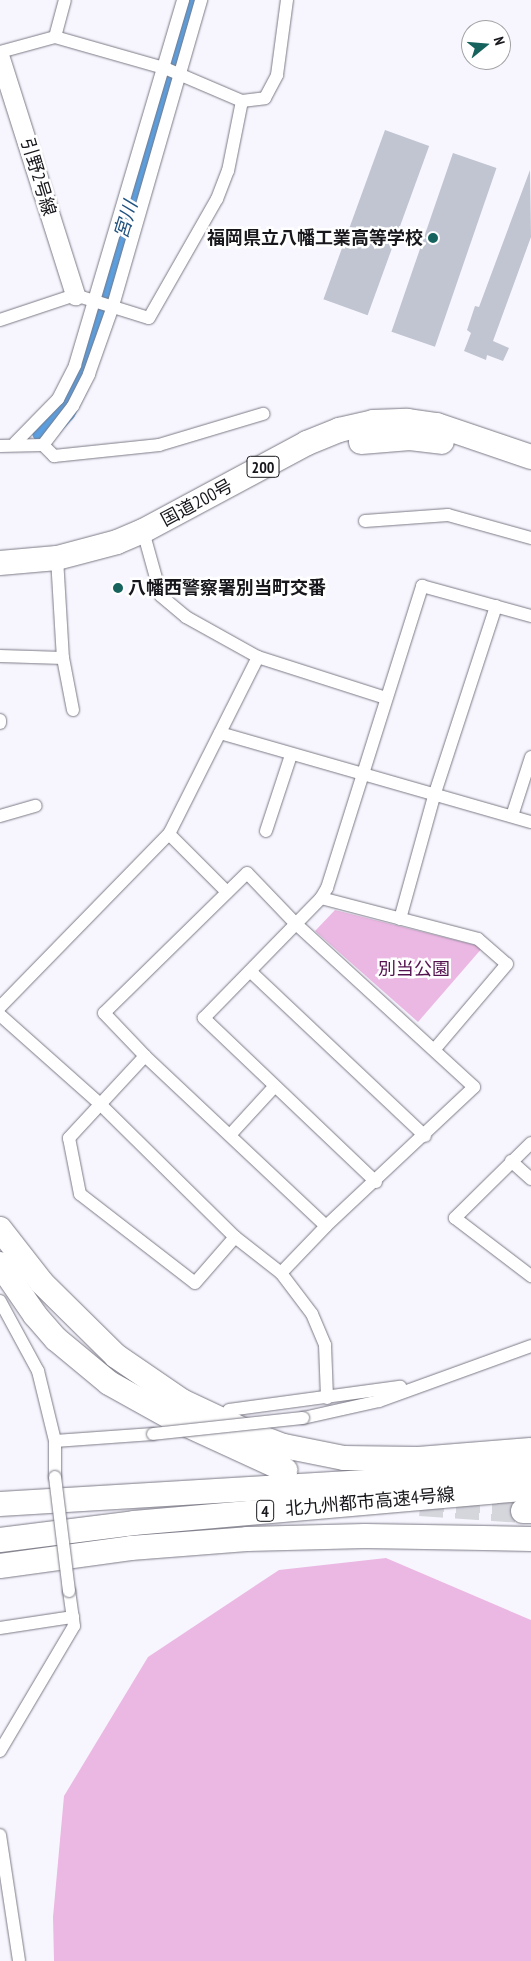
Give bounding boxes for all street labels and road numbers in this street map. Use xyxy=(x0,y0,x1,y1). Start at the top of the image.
street label: 引野2号線 xyxy=(16,136,60,218)
road number: 200 xyxy=(246,454,280,481)
street label: 国道200号 xyxy=(157,475,237,531)
street label: 北九州都市高速4号線 xyxy=(284,1484,456,1520)
road number: 4 xyxy=(255,1498,275,1524)

